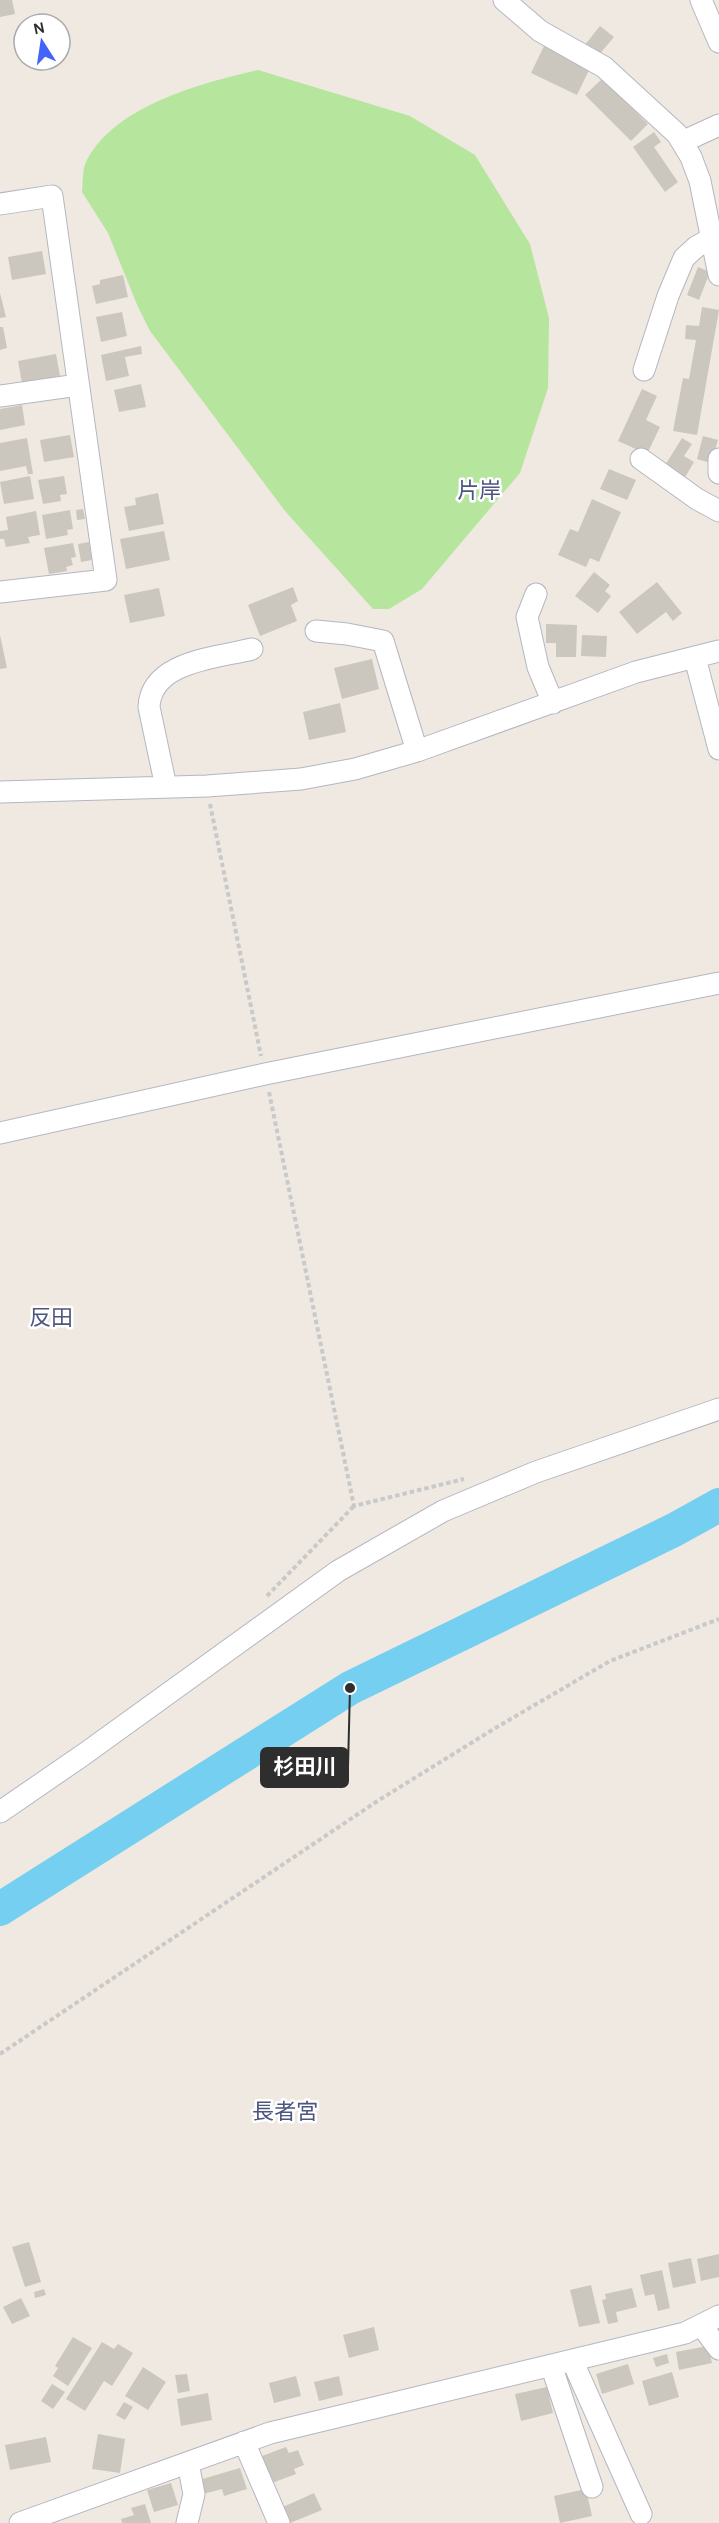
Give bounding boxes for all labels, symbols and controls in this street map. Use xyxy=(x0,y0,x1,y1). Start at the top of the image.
north arrow xyxy=(12,12,72,72)
text: N xyxy=(31,17,47,38)
district label: 片岸 xyxy=(457,478,501,504)
district label: 反田 xyxy=(29,1305,73,1331)
callout: 杉田川 xyxy=(261,1748,348,1787)
text: 杉田川 xyxy=(274,1755,337,1779)
district label: 長者宮 xyxy=(252,2099,318,2125)

